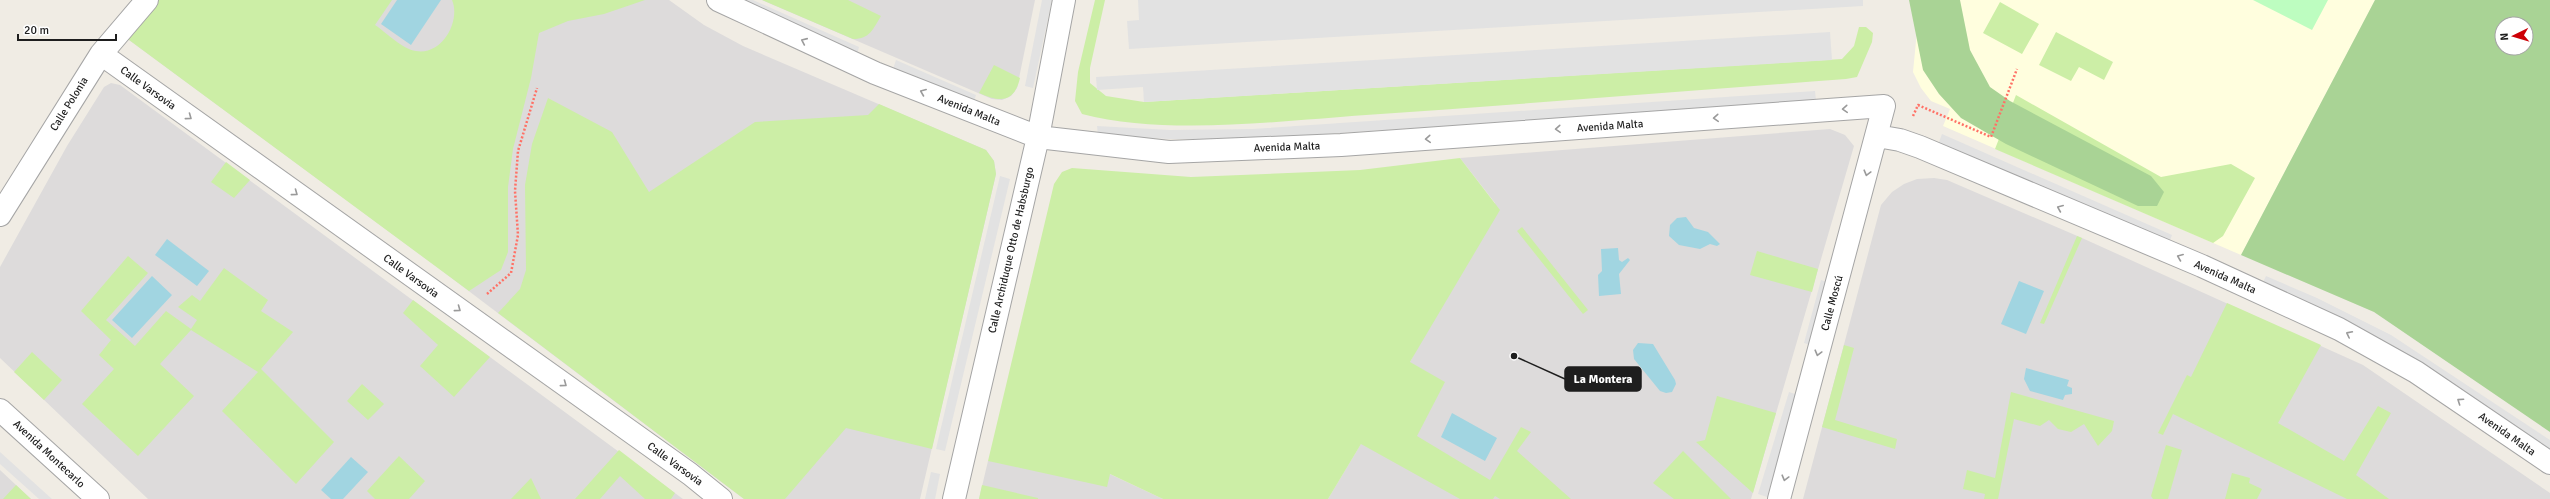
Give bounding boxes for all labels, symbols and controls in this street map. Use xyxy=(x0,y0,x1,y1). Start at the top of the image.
scale bar xyxy=(18,16,116,42)
north arrow xyxy=(2494,16,2534,56)
text: 20 m xyxy=(24,23,49,38)
text: N xyxy=(2498,32,2511,41)
one-way arrow xyxy=(800,38,808,46)
street label: Calle Varsovia xyxy=(118,63,179,113)
street label: Calle Polonia xyxy=(47,74,91,133)
one-way arrow xyxy=(920,89,927,97)
street label: Avenida Malta xyxy=(936,91,1003,129)
one-way arrow xyxy=(1842,104,1848,113)
one-way arrow xyxy=(185,112,192,119)
one-way arrow xyxy=(1713,114,1719,123)
street label: Avenida Malta xyxy=(1576,117,1644,135)
one-way arrow xyxy=(1555,125,1561,134)
one-way arrow xyxy=(1425,134,1431,143)
street label: Avenida Malta xyxy=(1253,139,1321,155)
street label: Calle Archiduque Otto de Habsburgo xyxy=(986,165,1037,334)
one-way arrow xyxy=(1863,170,1872,177)
one-way arrow xyxy=(291,188,298,195)
one-way arrow xyxy=(2056,204,2063,212)
street label: Calle Varsovia xyxy=(381,251,442,301)
one-way arrow xyxy=(2176,254,2183,262)
street label: Avenida Malta xyxy=(2192,258,2258,297)
street label: Calle Moscú xyxy=(1818,274,1846,332)
one-way arrow xyxy=(454,304,461,312)
one-way arrow xyxy=(2346,331,2354,338)
one-way arrow xyxy=(1815,350,1823,356)
callout: La Montera xyxy=(1565,367,1641,391)
text: La Montera xyxy=(1573,372,1633,387)
one-way arrow xyxy=(560,379,567,387)
one-way arrow xyxy=(2457,398,2464,406)
street label: Avenida Malta xyxy=(2476,410,2538,459)
street label: Avenida Montecarlo xyxy=(10,417,88,491)
street label: Calle Varsovia xyxy=(645,439,706,489)
one-way arrow xyxy=(1781,475,1789,482)

